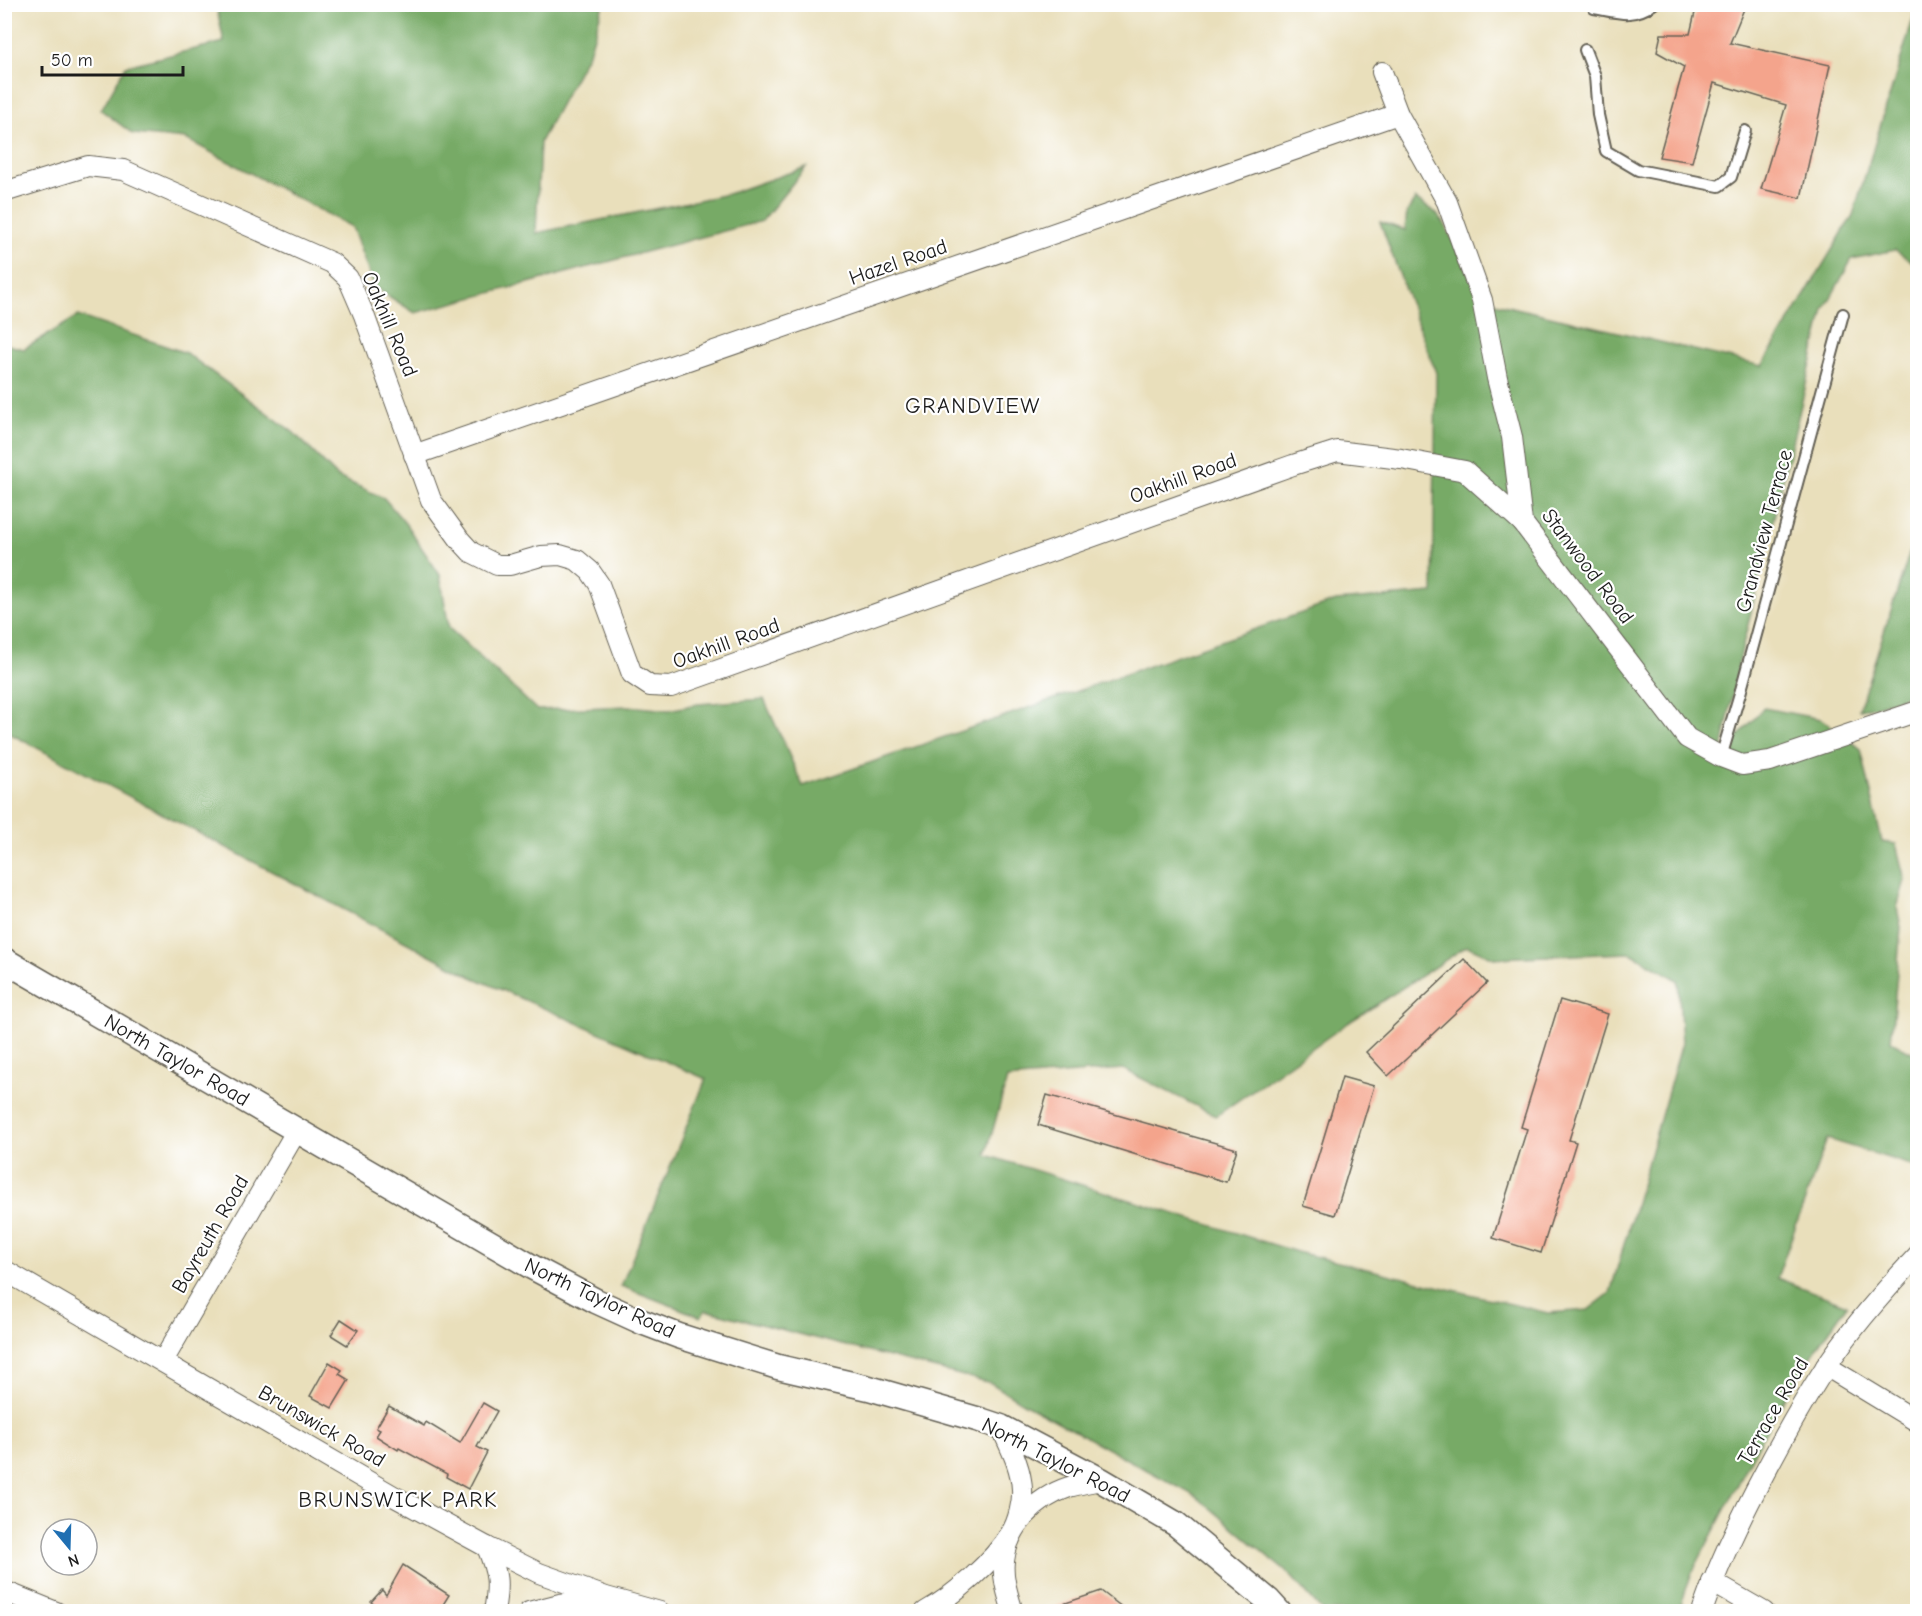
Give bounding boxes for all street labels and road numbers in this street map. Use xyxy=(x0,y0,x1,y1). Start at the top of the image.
street label: Hazel Road xyxy=(846,234,950,290)
street label: Oakhill Road xyxy=(357,268,423,380)
street label: Grandview Terrace xyxy=(1731,447,1797,615)
street label: Oakhill Road xyxy=(1126,448,1240,508)
street label: Stanwood Road xyxy=(1537,504,1639,628)
street label: Oakhill Road xyxy=(669,613,783,673)
street label: North Taylor Road xyxy=(100,1009,254,1111)
street label: Bayreuth Road xyxy=(167,1171,253,1297)
street label: North Taylor Road xyxy=(521,1253,679,1343)
street label: Terrace Road xyxy=(1733,1353,1813,1469)
street label: Brunswick Road xyxy=(254,1380,390,1472)
street label: North Taylor Road xyxy=(978,1412,1134,1508)

